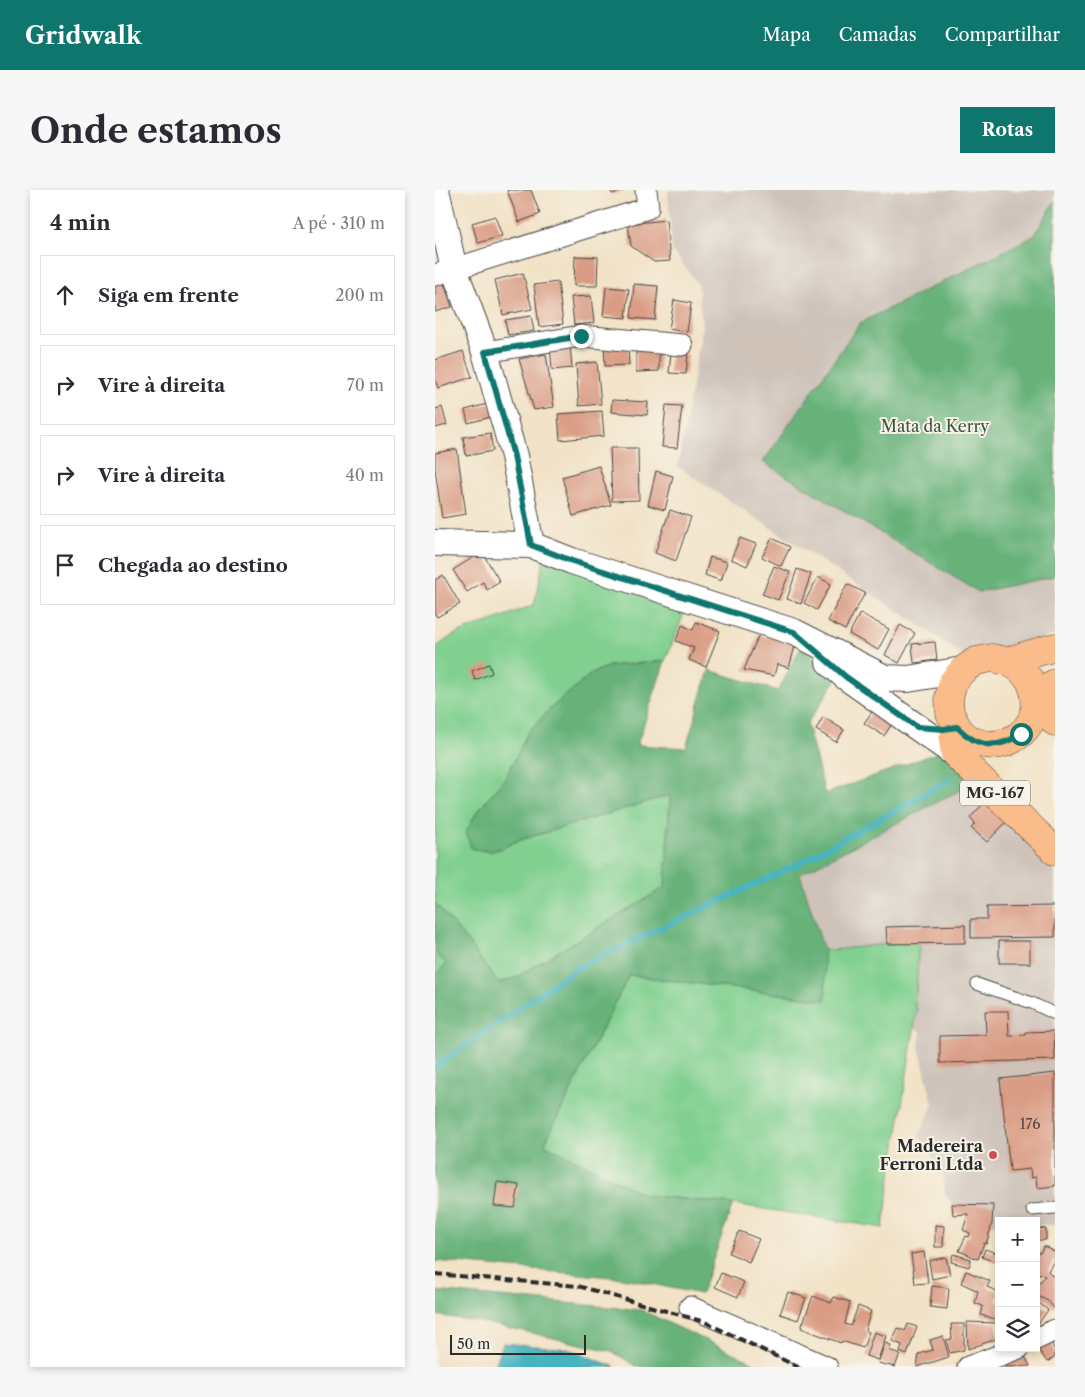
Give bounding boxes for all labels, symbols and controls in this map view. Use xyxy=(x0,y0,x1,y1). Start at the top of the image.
text: Gridwalk xyxy=(25,21,142,50)
text: Mapa xyxy=(763,24,811,46)
text: Camadas xyxy=(839,24,917,46)
text: Compartilhar xyxy=(945,24,1060,46)
button: Rotas xyxy=(960,107,1055,153)
text: Onde estamos xyxy=(30,109,282,152)
text: 4 min xyxy=(50,210,111,235)
text: A pé · 310 m xyxy=(293,213,385,233)
icon: ahead xyxy=(51,281,79,309)
text: Siga em frente xyxy=(98,284,239,307)
text: 200 m xyxy=(335,285,384,305)
route end xyxy=(570,325,593,348)
icon: right xyxy=(51,371,79,399)
text: Vire à direita xyxy=(98,374,225,397)
text: 70 m xyxy=(347,375,384,395)
park label: Mata da Kerry xyxy=(881,416,990,436)
icon: right xyxy=(51,461,79,489)
text: Vire à direita xyxy=(98,464,225,487)
text: 40 m xyxy=(345,465,384,485)
icon: arrive xyxy=(51,551,79,579)
text: Chegada ao destino xyxy=(98,554,288,577)
route start xyxy=(1010,723,1033,746)
road number: MG-167 xyxy=(960,780,1030,806)
house number: 176 xyxy=(1020,1115,1040,1133)
place label: Madereira Ferroni Ltda xyxy=(879,1136,984,1174)
marker: Madereira Ferroni Ltda xyxy=(987,1149,999,1161)
map controls xyxy=(995,1217,1040,1352)
button: + xyxy=(995,1217,1040,1262)
button: − xyxy=(995,1262,1040,1307)
button: layers xyxy=(995,1307,1040,1352)
scale bar xyxy=(450,1332,586,1355)
text: 50 m xyxy=(457,1335,490,1353)

